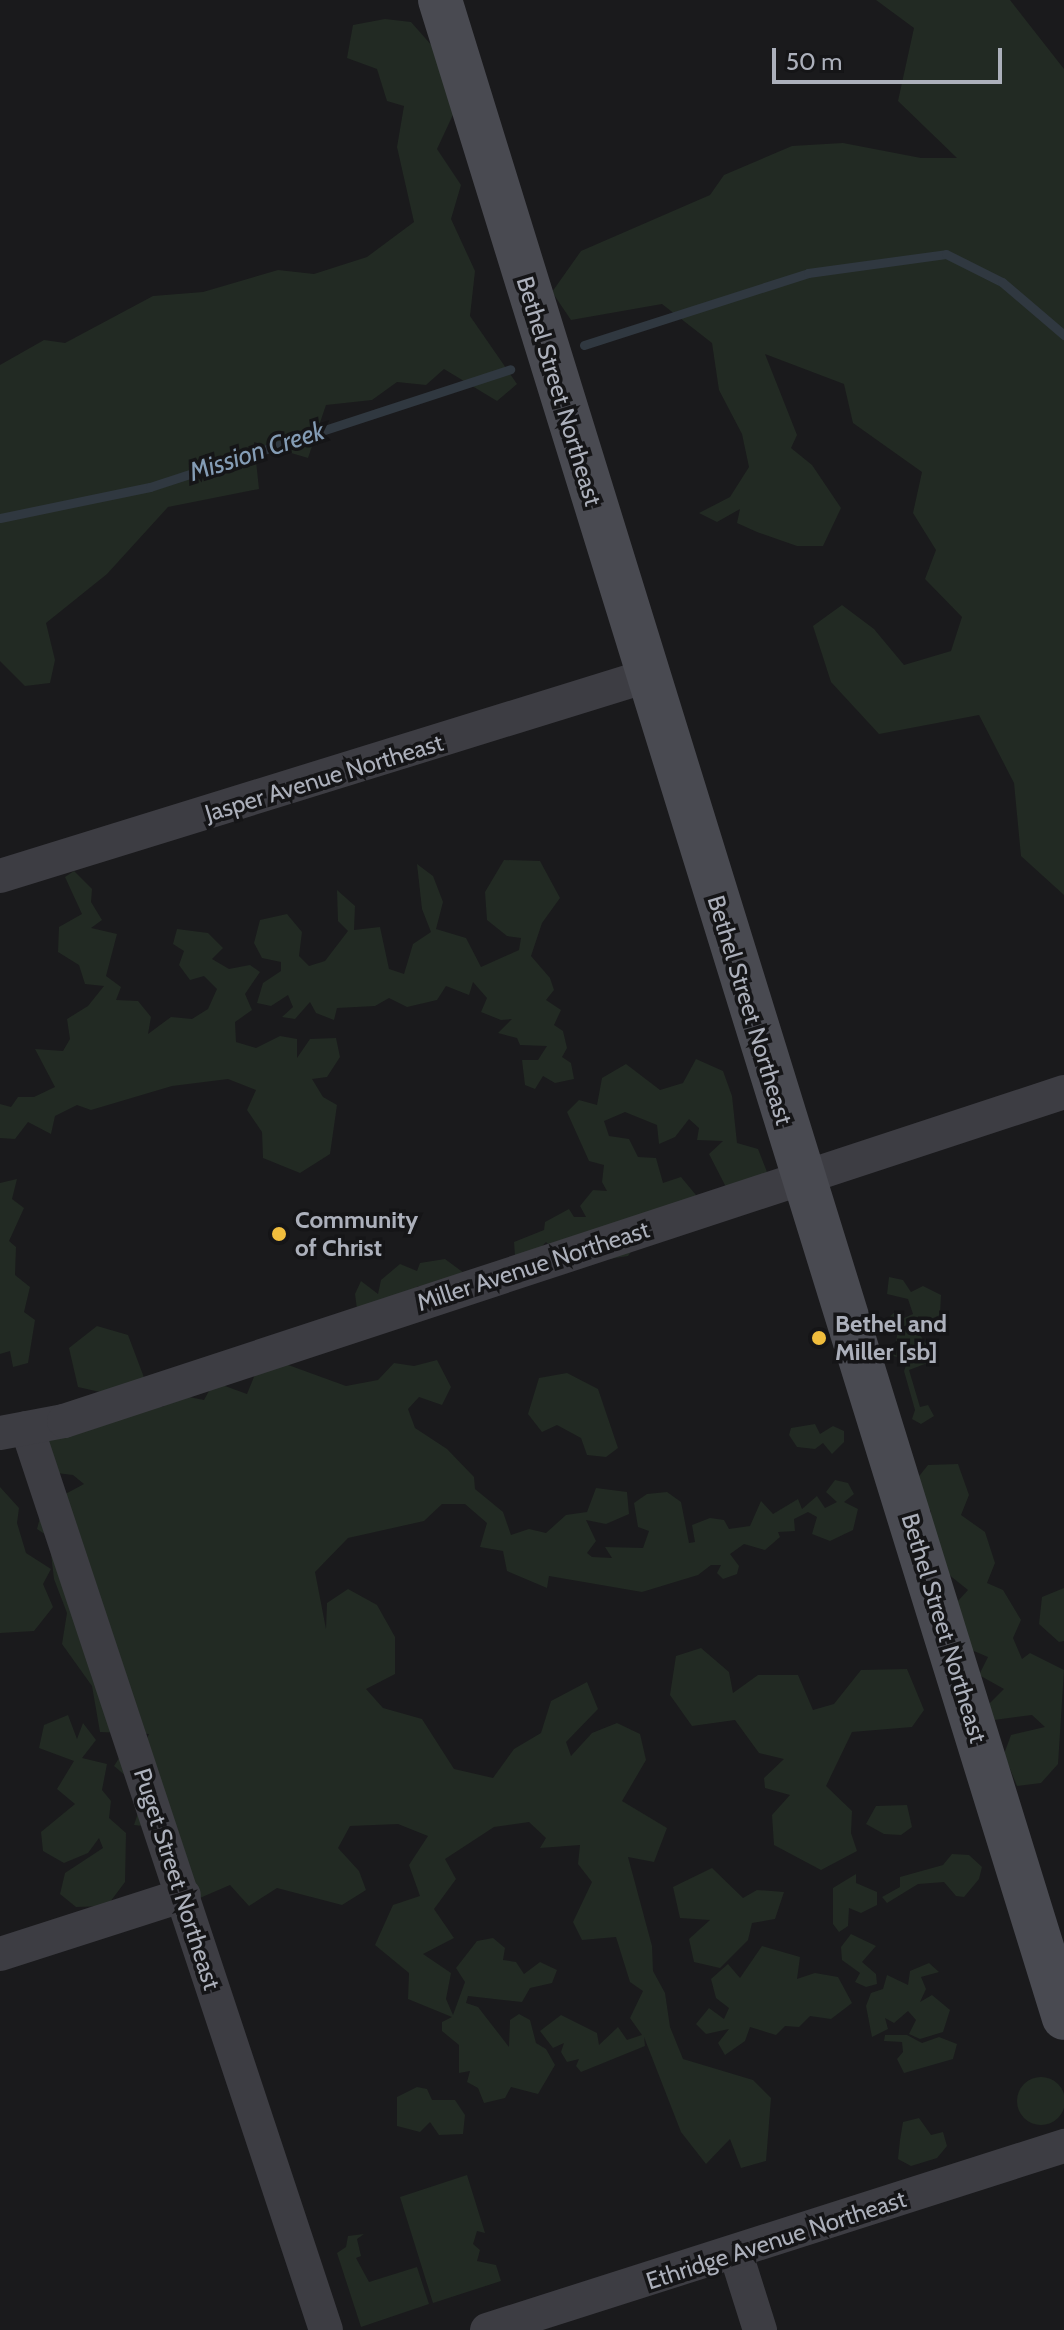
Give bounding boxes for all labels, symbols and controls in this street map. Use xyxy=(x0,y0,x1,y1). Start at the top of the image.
scale bar xyxy=(776,32,1006,82)
text: 50 m xyxy=(786,47,842,76)
street label: Bethel Street Northeast xyxy=(510,273,608,509)
water label: Mission Creek xyxy=(186,416,328,488)
street label: Jasper Avenue Northeast xyxy=(201,728,447,828)
street label: Bethel Street Northeast xyxy=(701,892,799,1128)
place label: Community of Christ xyxy=(295,1206,418,1262)
street label: Miller Avenue Northeast xyxy=(413,1215,653,1317)
marker: Community of Christ xyxy=(270,1225,288,1243)
place label: Bethel and Miller [sb] xyxy=(835,1310,947,1366)
marker: Bethel and Miller [sb] xyxy=(810,1329,828,1347)
street label: Bethel Street Northeast xyxy=(895,1510,993,1746)
street label: Puget Street Northeast xyxy=(128,1765,226,1993)
street label: Ethridge Avenue Northeast xyxy=(642,2184,910,2296)

